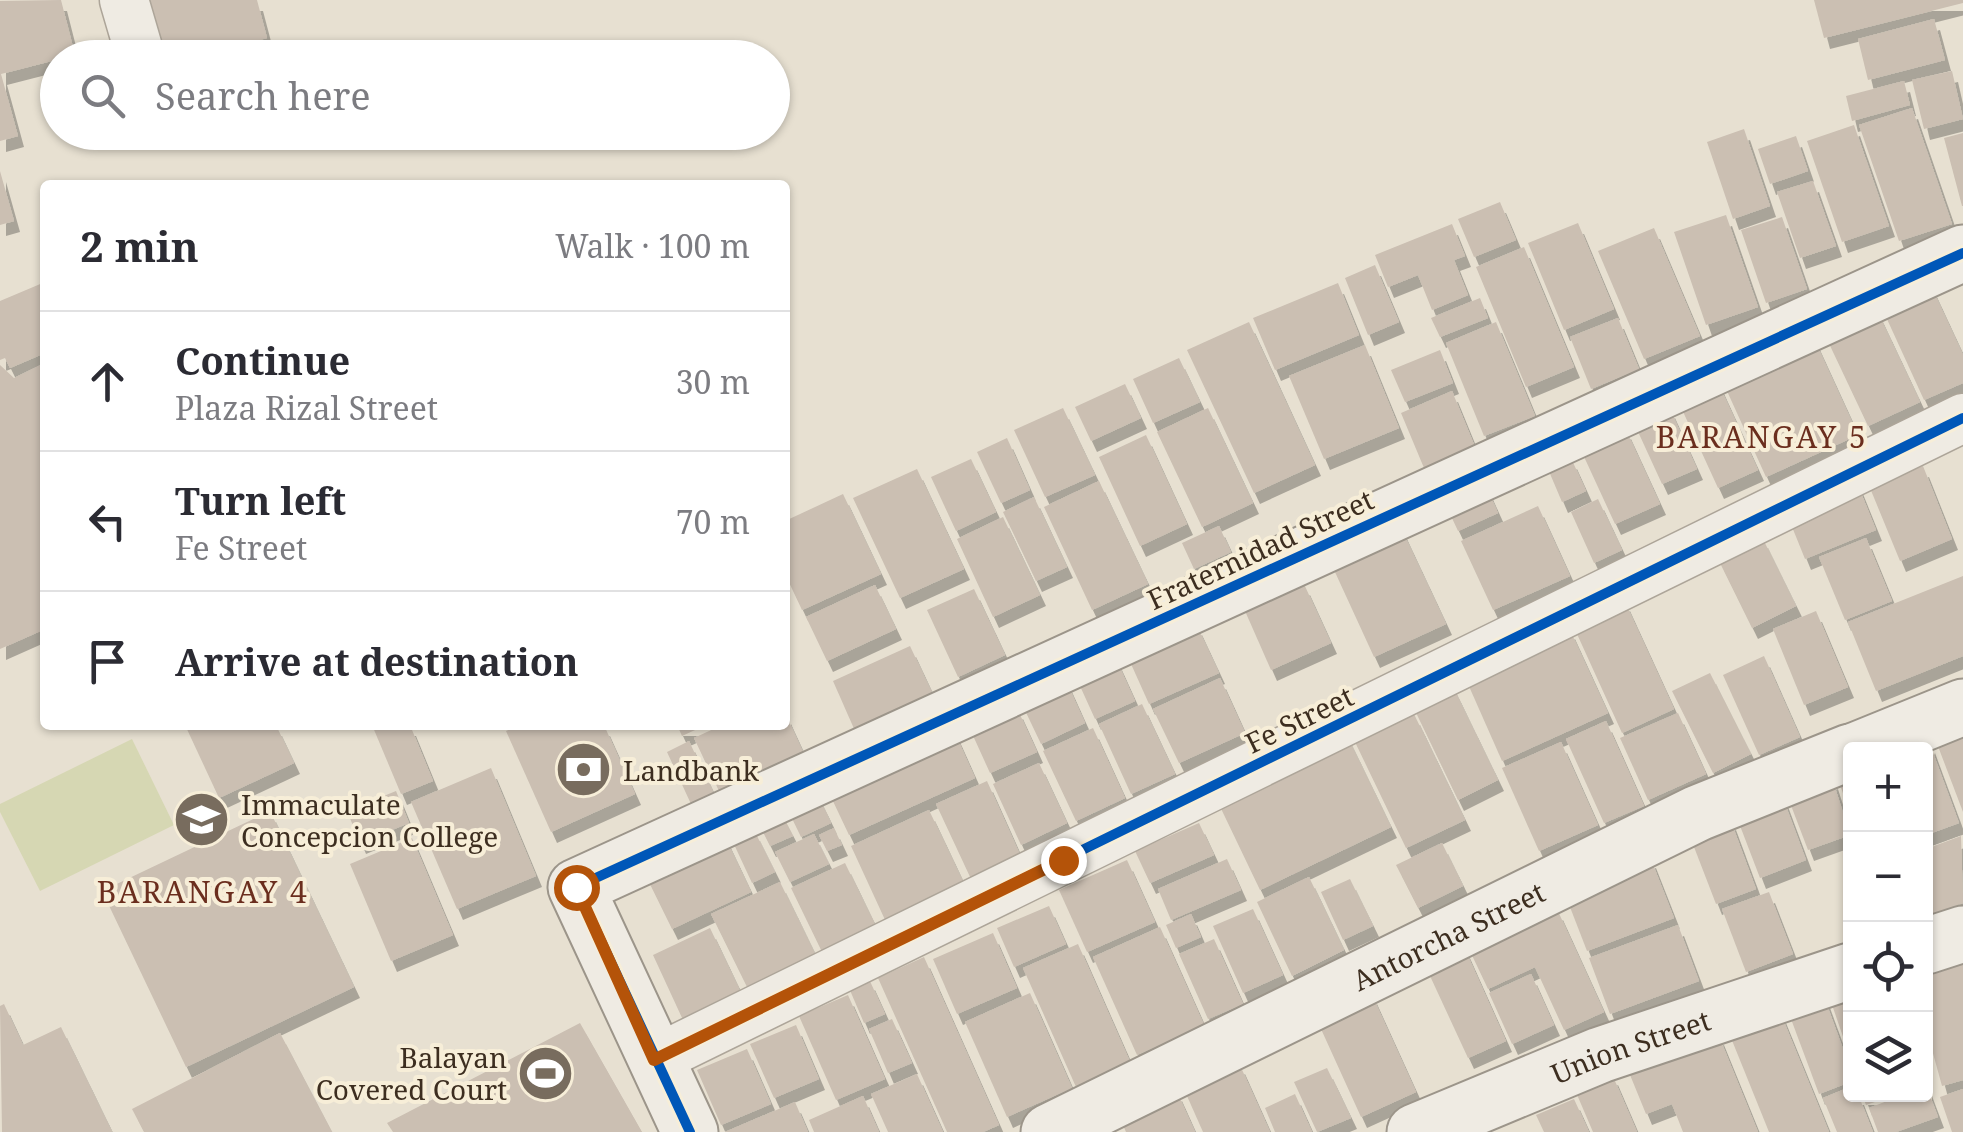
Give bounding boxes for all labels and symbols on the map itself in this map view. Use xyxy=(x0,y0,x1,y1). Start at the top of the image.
district label: BARANGAY 5 xyxy=(1656,416,1868,457)
street label: Fraternidad Street xyxy=(1141,480,1379,618)
street label: Fe Street xyxy=(1239,676,1359,761)
bank icon: Landbank xyxy=(554,740,614,800)
place label: Landbank xyxy=(623,751,759,789)
place label: Immaculate Concepcion College xyxy=(241,785,498,855)
school or university icon: Immaculate Concepcion College xyxy=(172,790,232,850)
route end xyxy=(1041,838,1087,884)
route start xyxy=(554,865,600,911)
district label: BARANGAY 4 xyxy=(97,871,309,912)
street label: Antorcha Street xyxy=(1346,872,1551,999)
street label: Union Street xyxy=(1545,1000,1715,1092)
place label: Balayan Covered Court xyxy=(316,1038,507,1108)
sports icon: Balayan Covered Court xyxy=(516,1043,576,1103)

